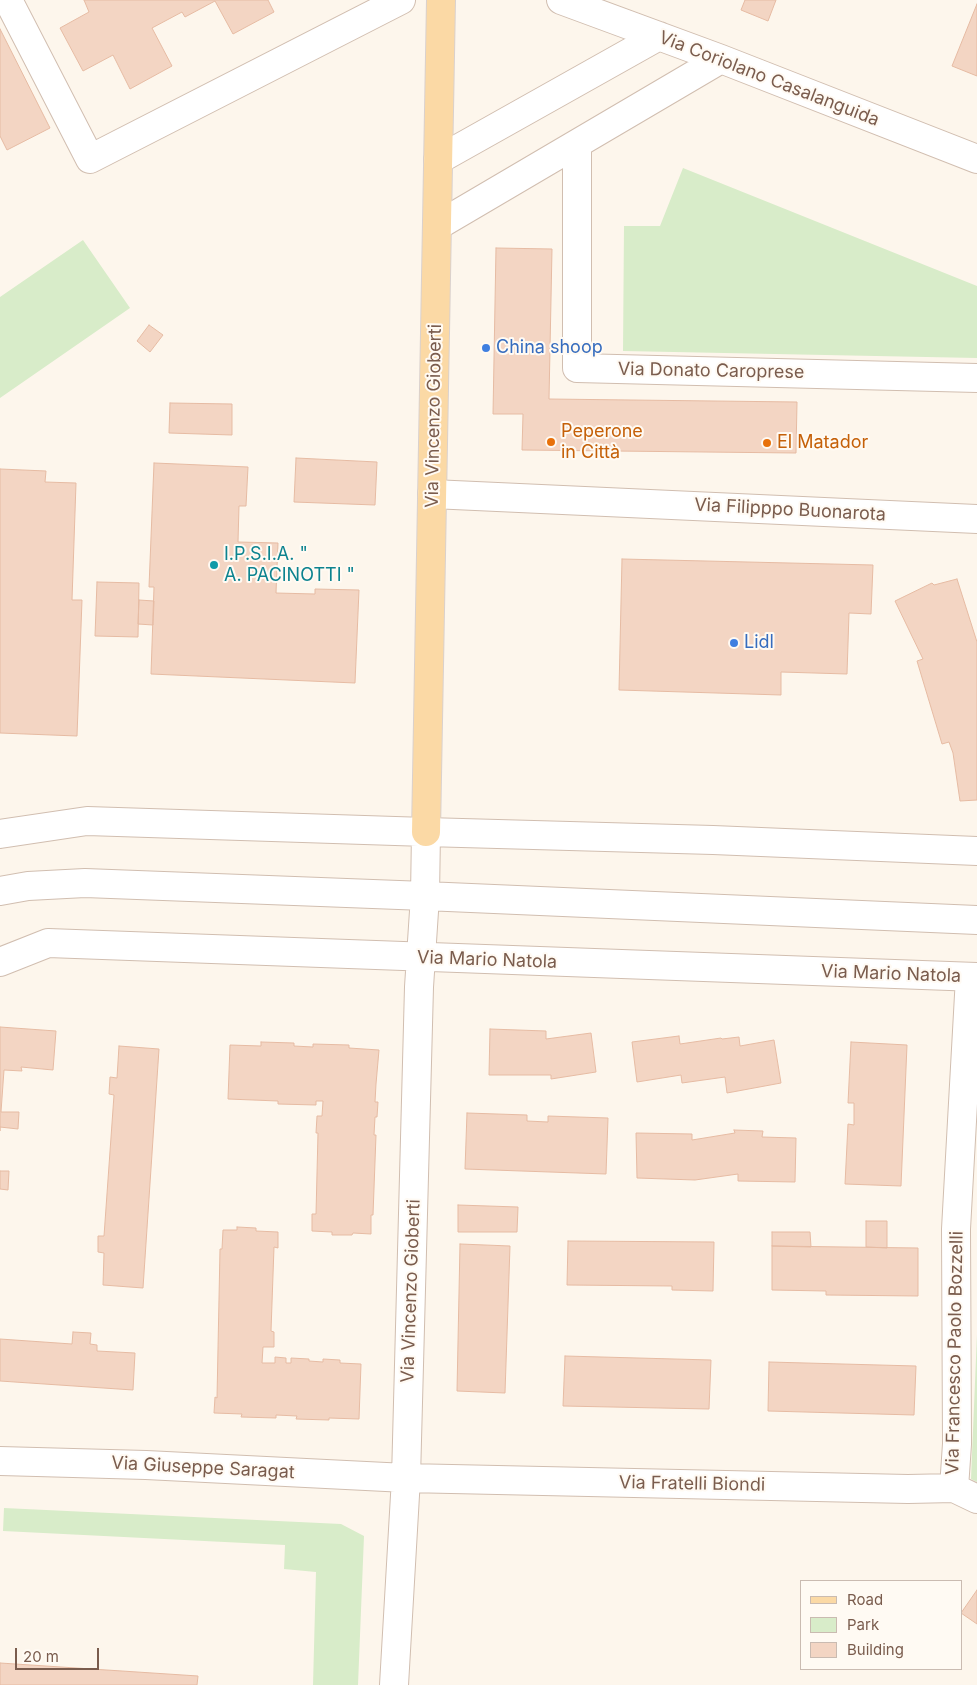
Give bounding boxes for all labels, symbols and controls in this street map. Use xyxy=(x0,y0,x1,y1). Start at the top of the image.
street label: Via Coriolano Casalanguida xyxy=(656,27,882,131)
street label: Via Vincenzo Gioberti xyxy=(422,324,446,508)
place label: China shoop xyxy=(496,337,603,359)
marker: China shoop xyxy=(480,342,492,354)
street label: Via Donato Caroprese xyxy=(618,359,804,383)
place label: Peperone in Città xyxy=(561,421,643,464)
place label: El Matador xyxy=(777,432,868,454)
marker: Peperone in Città xyxy=(545,436,557,448)
marker: El Matador xyxy=(761,437,773,449)
street label: Via Filipppo Buonarota xyxy=(694,494,886,526)
place label: I.P.S.I.A. " A. PACINOTTI " xyxy=(224,544,355,586)
marker: I.P.S.I.A. " A. PACINOTTI " xyxy=(208,559,220,571)
place label: Lidl xyxy=(744,632,774,654)
marker: Lidl xyxy=(728,637,740,649)
street label: Via Mario Natola xyxy=(417,947,557,973)
street label: Via Mario Natola xyxy=(821,961,961,987)
street label: Via Vincenzo Gioberti xyxy=(397,1199,425,1383)
street label: Via Francesco Paolo Bozzelli xyxy=(942,1231,968,1475)
street label: Via Giuseppe Saragat xyxy=(111,1452,295,1484)
street label: Via Fratelli Biondi xyxy=(619,1472,765,1496)
legend xyxy=(800,1580,962,1670)
text: Road xyxy=(847,1590,883,1609)
text: Park xyxy=(847,1615,879,1634)
scale bar xyxy=(18,1638,101,1670)
text: Building xyxy=(847,1640,904,1659)
text: 20 m xyxy=(23,1647,59,1666)

